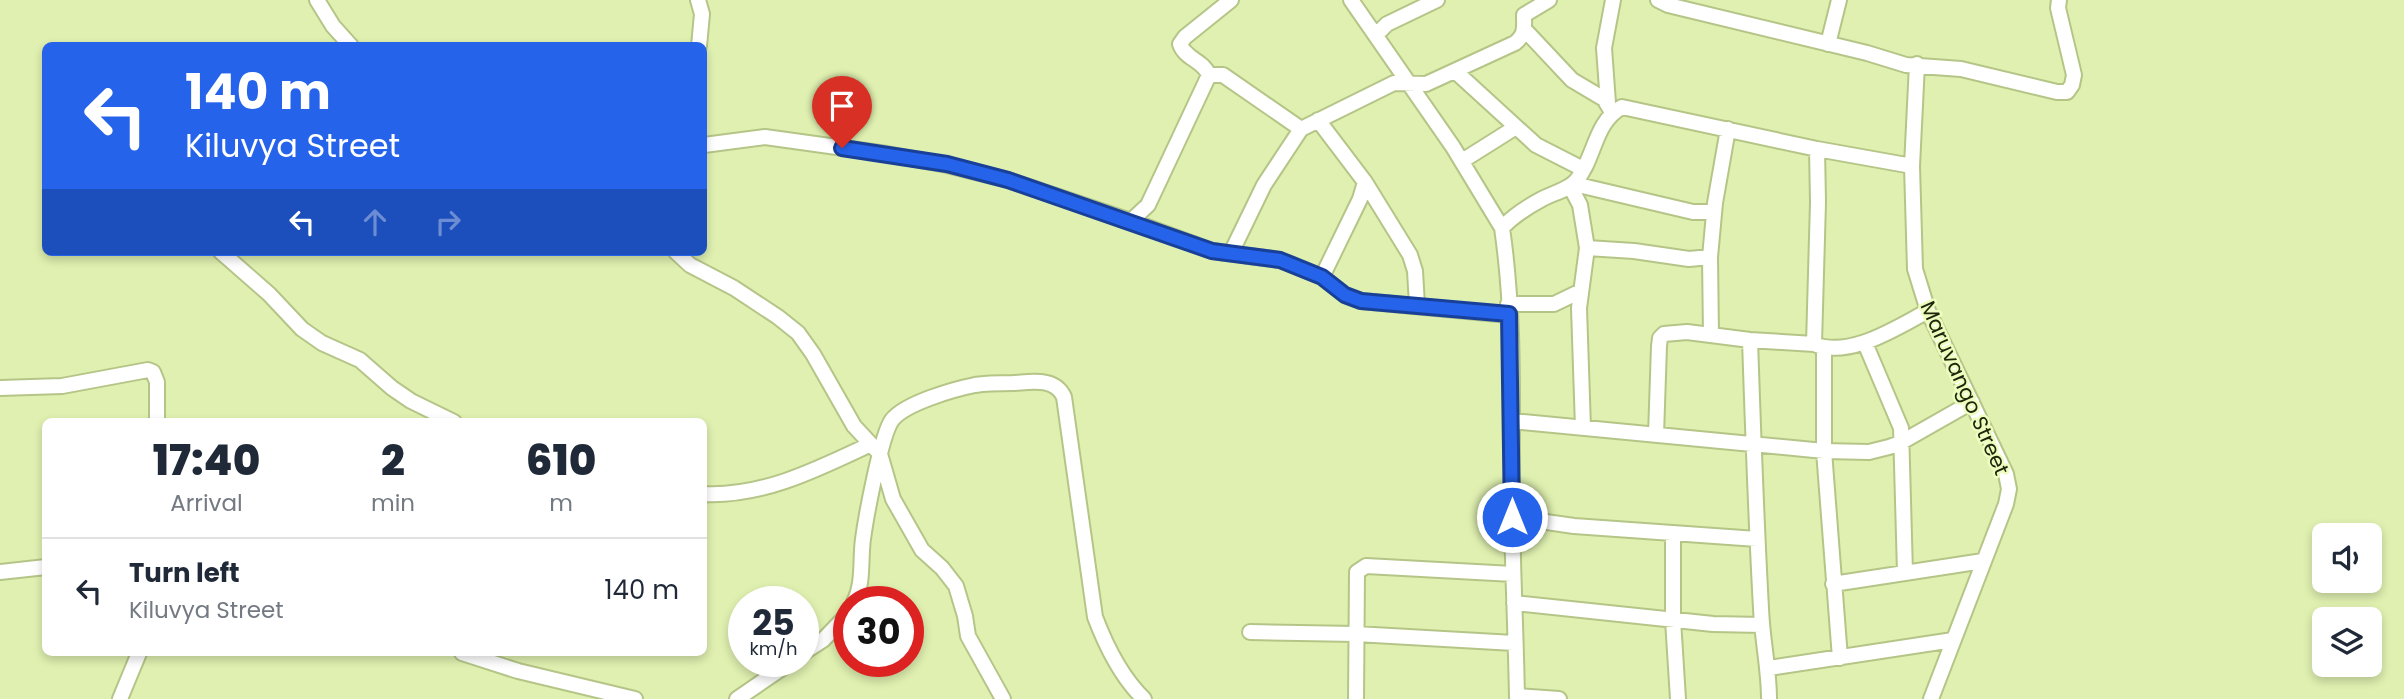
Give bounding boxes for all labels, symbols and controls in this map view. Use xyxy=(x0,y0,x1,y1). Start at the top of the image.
text: 140 m xyxy=(185,58,331,126)
icon: left xyxy=(70,70,161,161)
pin xyxy=(812,76,872,148)
icon: arrive xyxy=(823,87,861,125)
text: Kiluvya Street xyxy=(185,123,400,168)
icon: left xyxy=(283,203,321,241)
icon: ahead xyxy=(356,203,394,241)
icon: right xyxy=(429,203,467,241)
street label: Maruvango Street xyxy=(1914,296,2016,480)
text: 17:40 xyxy=(153,431,260,490)
text: 2 xyxy=(381,431,405,490)
text: 610 xyxy=(526,431,596,490)
position arrow xyxy=(1475,480,1549,554)
text: Arrival xyxy=(170,487,243,519)
text: min xyxy=(371,487,415,519)
text: m xyxy=(549,487,573,519)
map controls xyxy=(2312,523,2382,677)
button: sound xyxy=(2312,523,2382,593)
text: Turn left xyxy=(129,555,240,591)
icon: left xyxy=(70,572,108,610)
text: 140 m xyxy=(604,572,679,608)
speed limit sign: 30 xyxy=(833,586,924,677)
text: Kiluvya Street xyxy=(129,594,284,626)
text: 25 xyxy=(752,598,795,647)
button: layers xyxy=(2312,607,2382,677)
text: km/h xyxy=(750,636,797,661)

